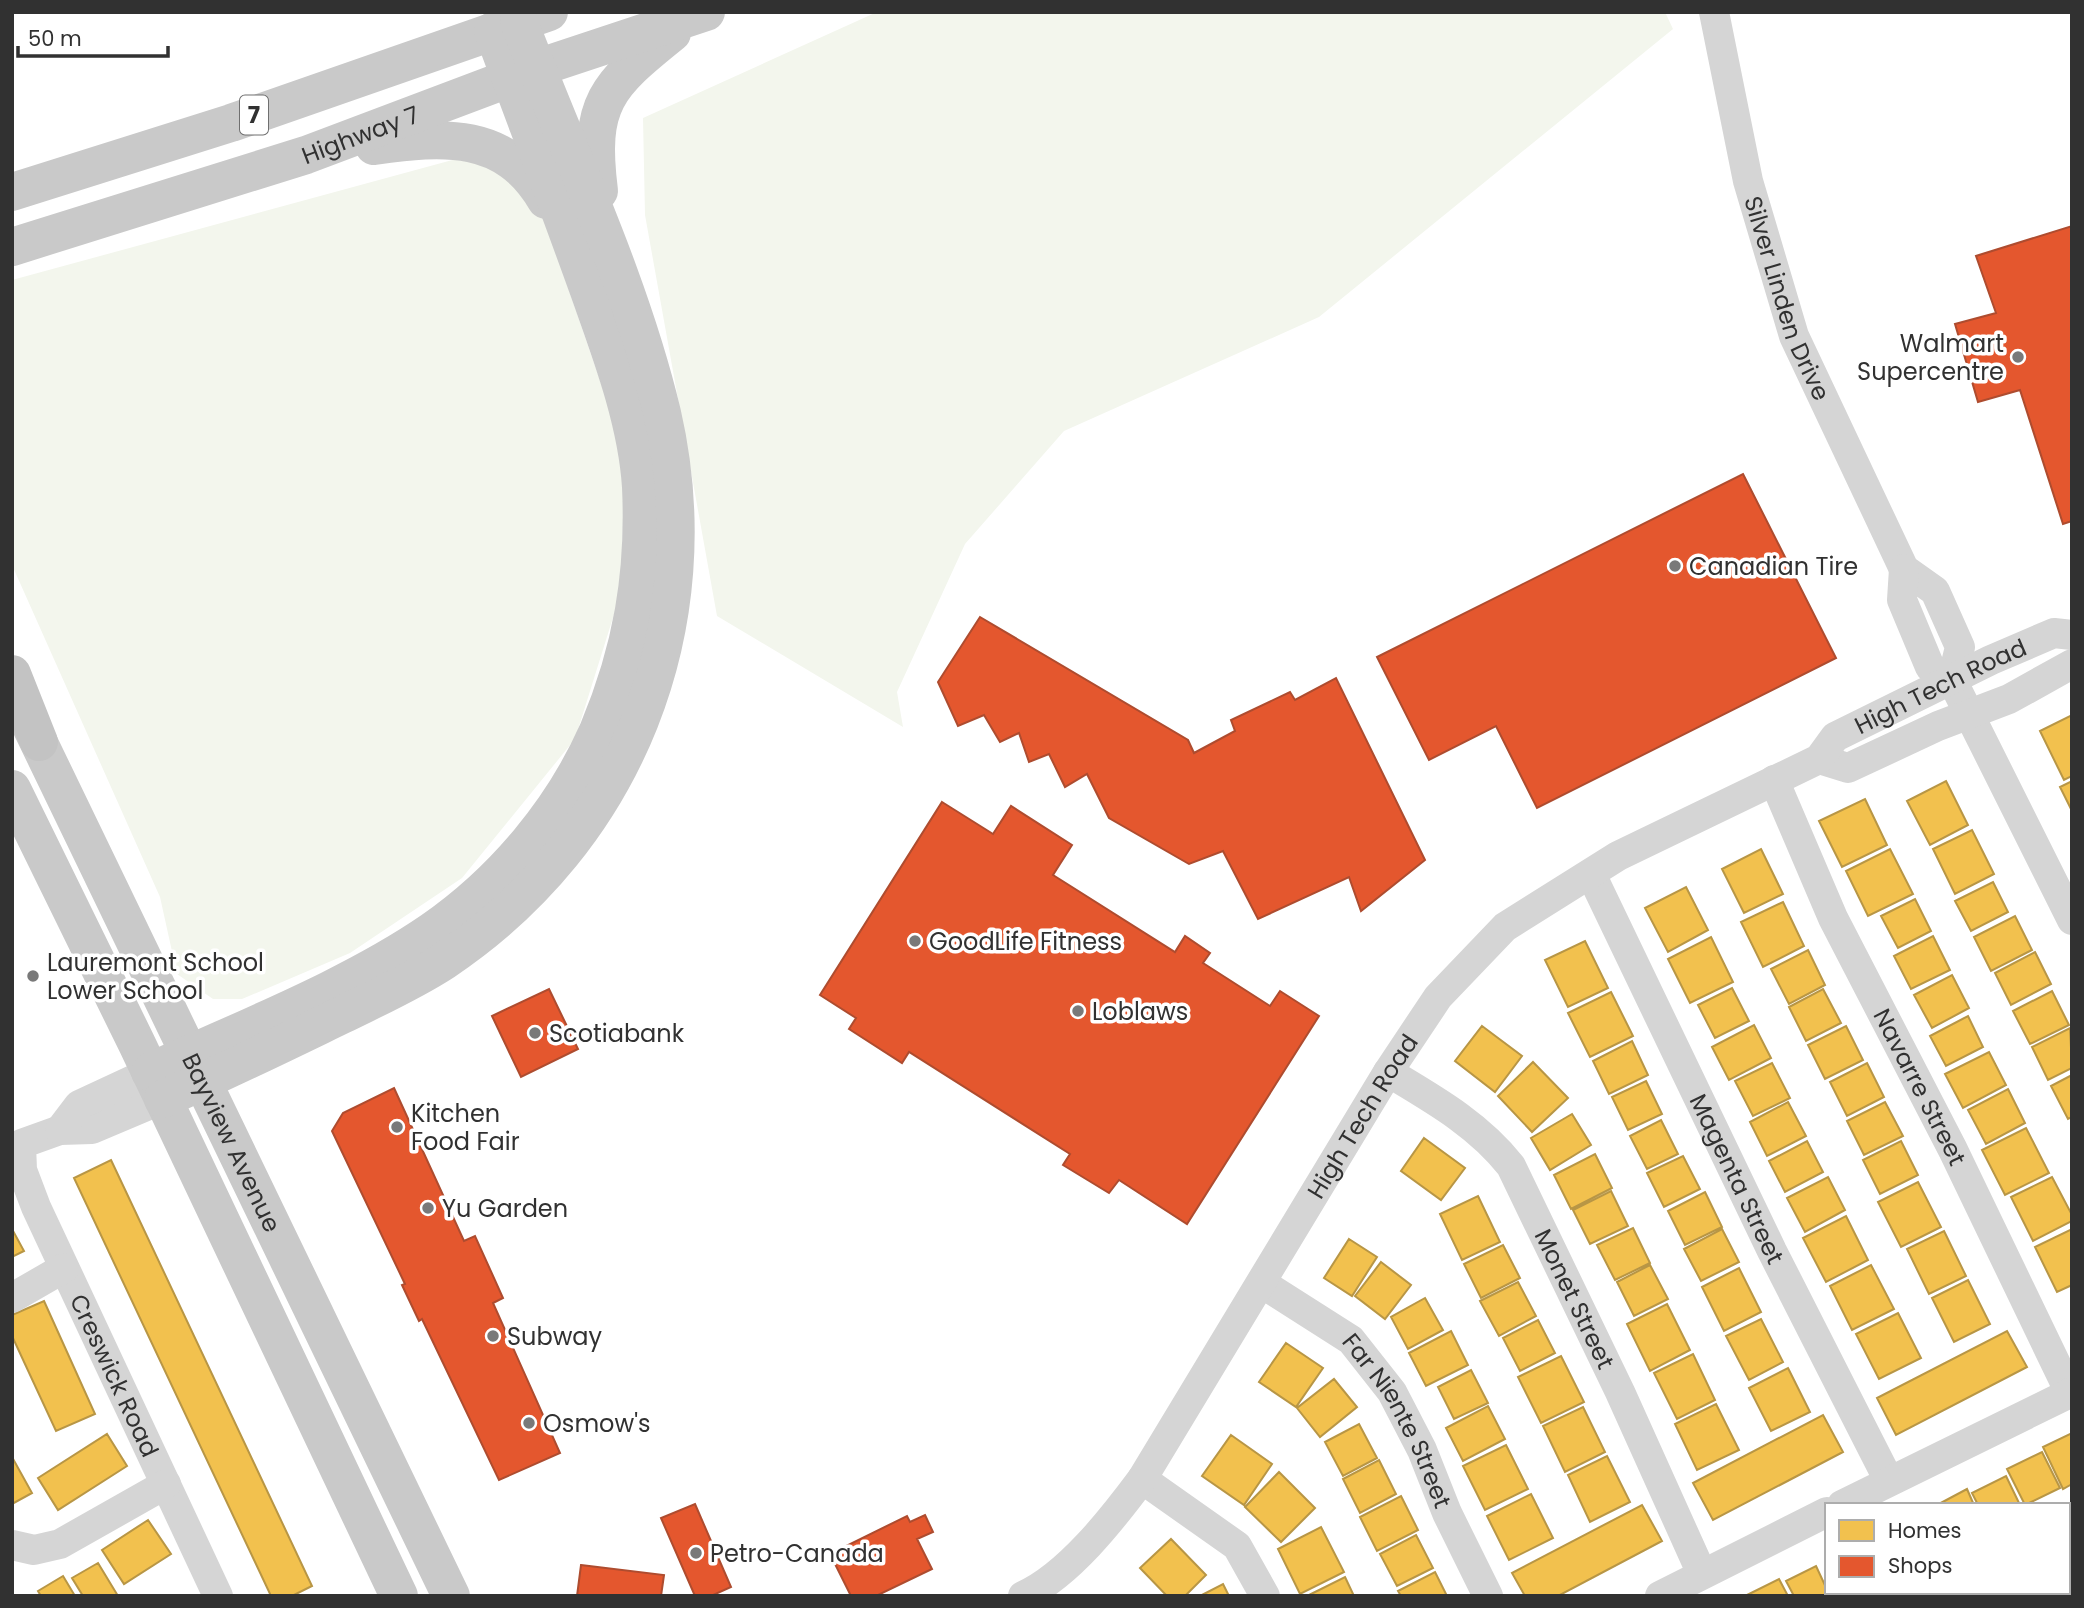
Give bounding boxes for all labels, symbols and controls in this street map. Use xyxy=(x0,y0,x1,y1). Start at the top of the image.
scale bar xyxy=(18,14,168,58)
text: 50 m xyxy=(28,24,82,53)
road number: 7 xyxy=(240,96,268,134)
street label: Highway 7 xyxy=(297,97,424,172)
street label: Silver Linden Drive xyxy=(1737,192,1838,406)
place label: Walmart Supercentre xyxy=(1857,327,2004,388)
marker: Walmart Supercentre xyxy=(2010,349,2026,365)
place label: Canadian Tire xyxy=(1689,550,1858,583)
marker: Canadian Tire xyxy=(1667,558,1683,574)
street label: High Tech Road xyxy=(1849,630,2031,741)
place label: GoodLife Fitness xyxy=(929,925,1122,958)
marker: GoodLife Fitness xyxy=(907,933,923,949)
place label: Lauremont School Lower School xyxy=(47,946,264,1007)
marker: Lauremont School Lower School xyxy=(25,968,41,984)
place label: Loblaws xyxy=(1092,995,1188,1028)
marker: Loblaws xyxy=(1070,1003,1086,1019)
street label: Navarre Street xyxy=(1866,1003,1974,1171)
place label: Scotiabank xyxy=(549,1017,685,1050)
marker: Scotiabank xyxy=(527,1025,543,1041)
street label: High Tech Road xyxy=(1299,1027,1425,1204)
street label: Bayview Avenue xyxy=(175,1047,289,1237)
street label: Magenta Street xyxy=(1682,1088,1792,1270)
place label: Kitchen Food Fair xyxy=(411,1097,520,1158)
marker: Kitchen Food Fair xyxy=(389,1119,405,1135)
place label: Yu Garden xyxy=(442,1192,568,1225)
marker: Yu Garden xyxy=(420,1200,436,1216)
street label: Monet Street xyxy=(1527,1223,1623,1374)
street label: Creswick Road xyxy=(62,1289,167,1462)
place label: Subway xyxy=(507,1320,603,1353)
street label: Far Niente Street xyxy=(1335,1326,1460,1513)
marker: Subway xyxy=(485,1328,501,1344)
place label: Osmow's xyxy=(543,1407,651,1440)
marker: Osmow's xyxy=(521,1415,537,1431)
legend xyxy=(1825,1503,2070,1594)
text: Homes xyxy=(1888,1516,1962,1545)
place label: Petro-Canada xyxy=(710,1537,884,1570)
marker: Petro-Canada xyxy=(688,1545,704,1561)
text: Shops xyxy=(1888,1551,1952,1580)

